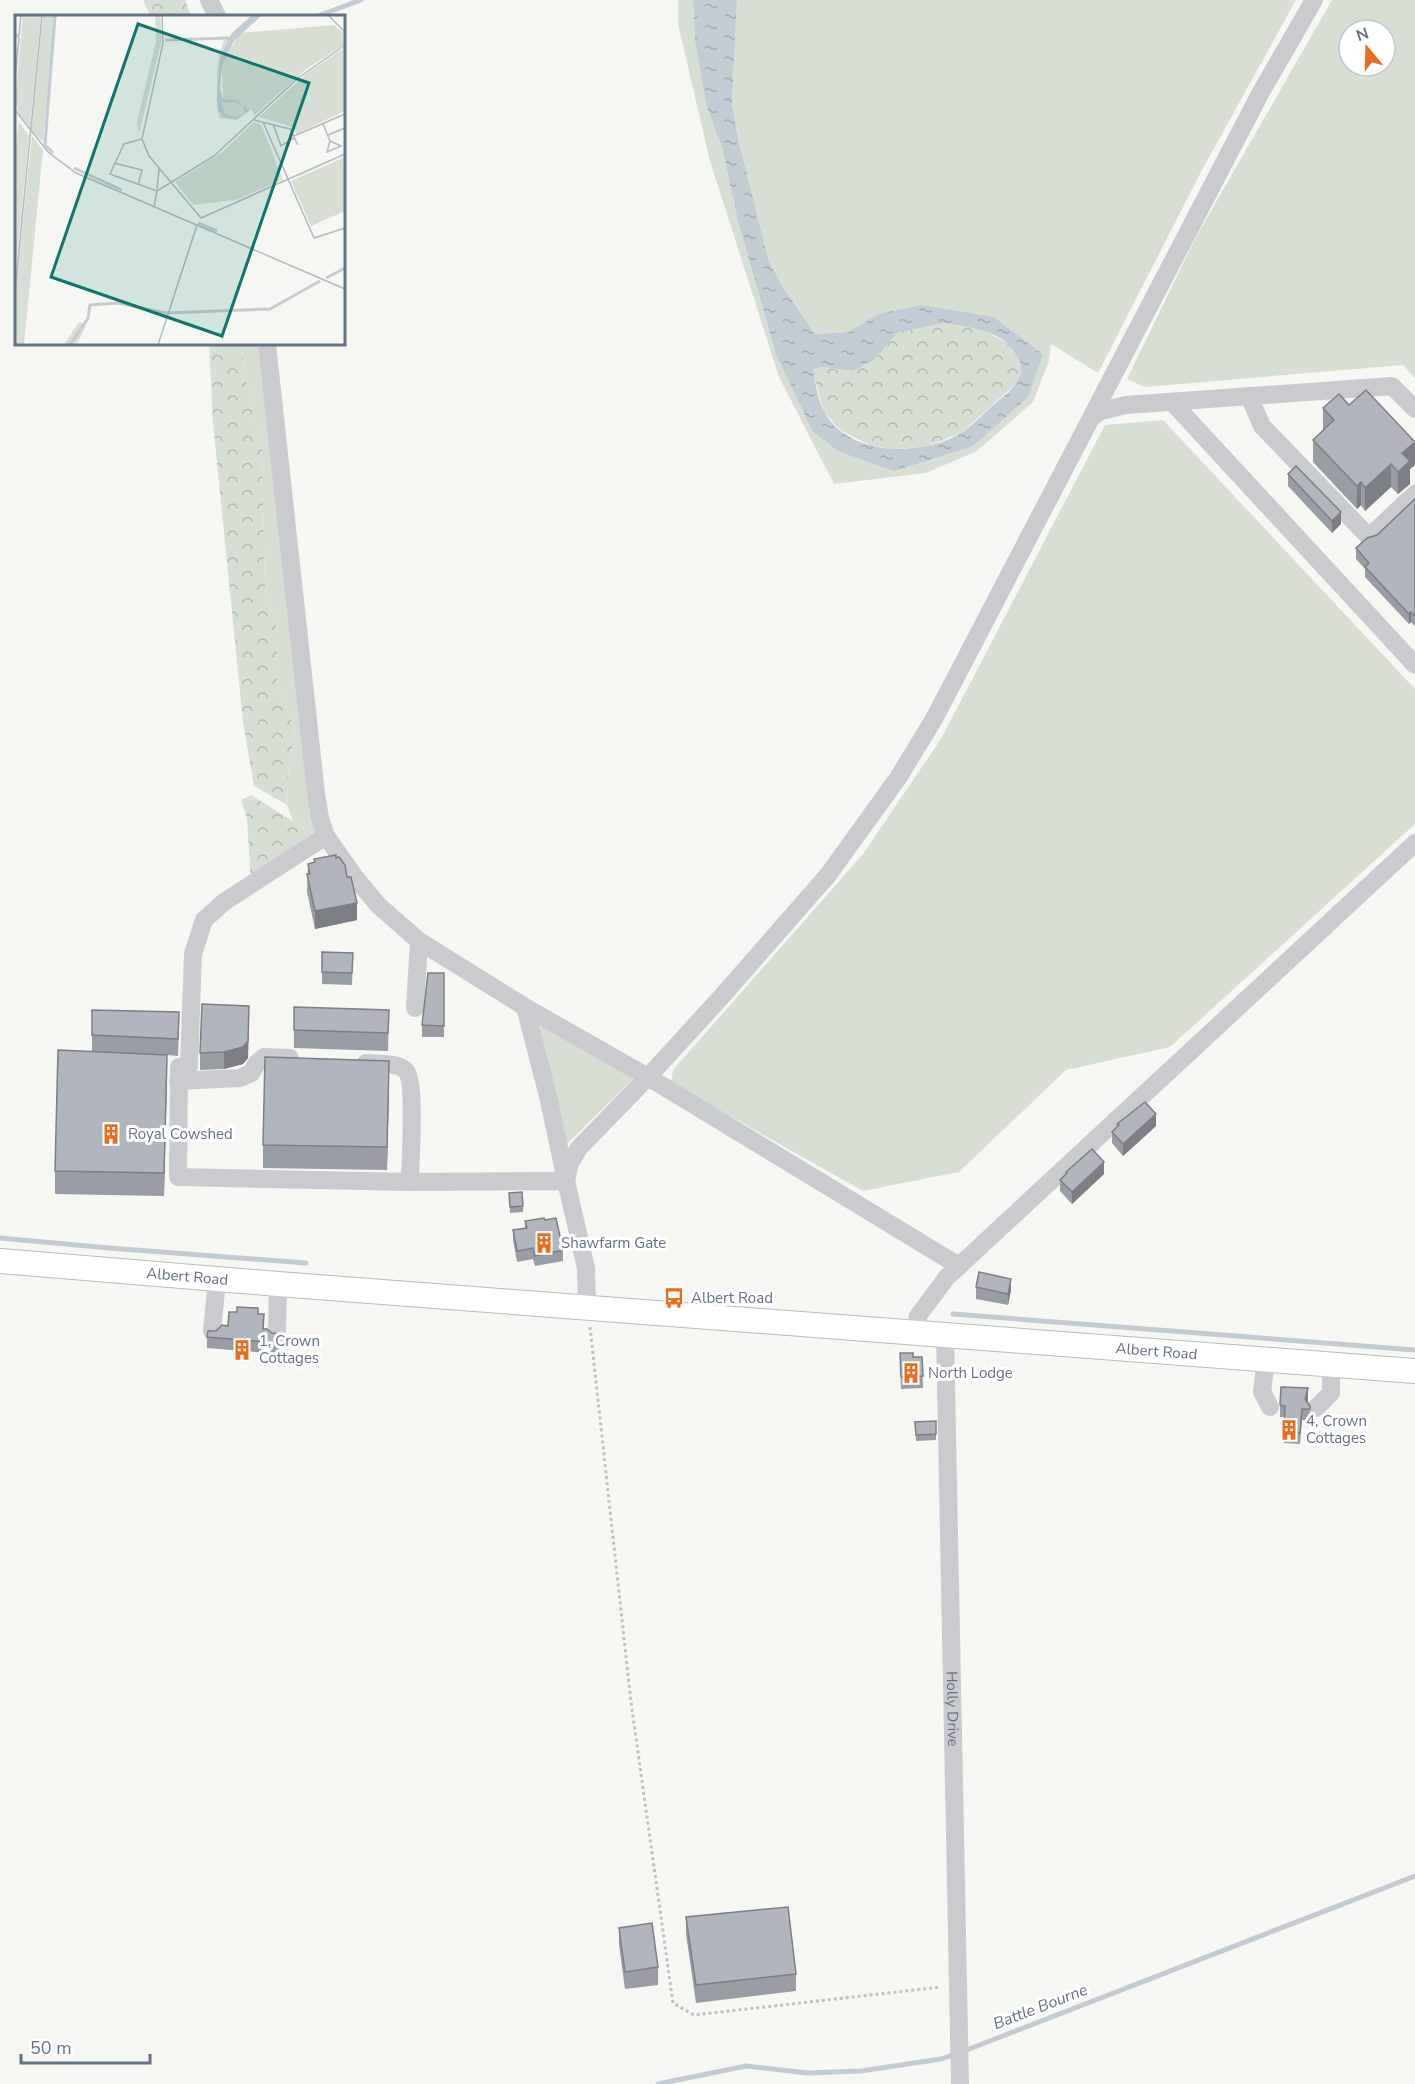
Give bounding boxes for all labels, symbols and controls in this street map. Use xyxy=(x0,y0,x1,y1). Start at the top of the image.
inset map xyxy=(15,15,345,345)
north arrow xyxy=(1337,18,1397,78)
text: N xyxy=(1353,22,1372,47)
building icon: Royal Cowshed xyxy=(99,1122,123,1146)
place label: Royal Cowshed xyxy=(128,1124,233,1144)
building icon: Shawfarm Gate xyxy=(532,1231,556,1255)
place label: Shawfarm Gate xyxy=(561,1233,666,1253)
street label: Albert Road xyxy=(146,1263,229,1290)
bus stop icon: Albert Road xyxy=(662,1286,686,1310)
place label: Albert Road xyxy=(691,1288,773,1308)
place label: 1, Crown Cottages xyxy=(259,1331,320,1368)
building icon: 1, Crown Cottages xyxy=(230,1338,254,1362)
street label: Albert Road xyxy=(1115,1338,1198,1364)
building icon: North Lodge xyxy=(899,1361,923,1385)
place label: North Lodge xyxy=(928,1363,1013,1383)
place label: 4, Crown Cottages xyxy=(1306,1411,1367,1448)
building icon: 4, Crown Cottages xyxy=(1277,1418,1301,1442)
street label: Holly Drive xyxy=(942,1671,963,1747)
water label: Battle Bourne xyxy=(990,1979,1091,2035)
scale bar xyxy=(21,2027,150,2065)
text: 50 m xyxy=(30,2036,72,2060)

